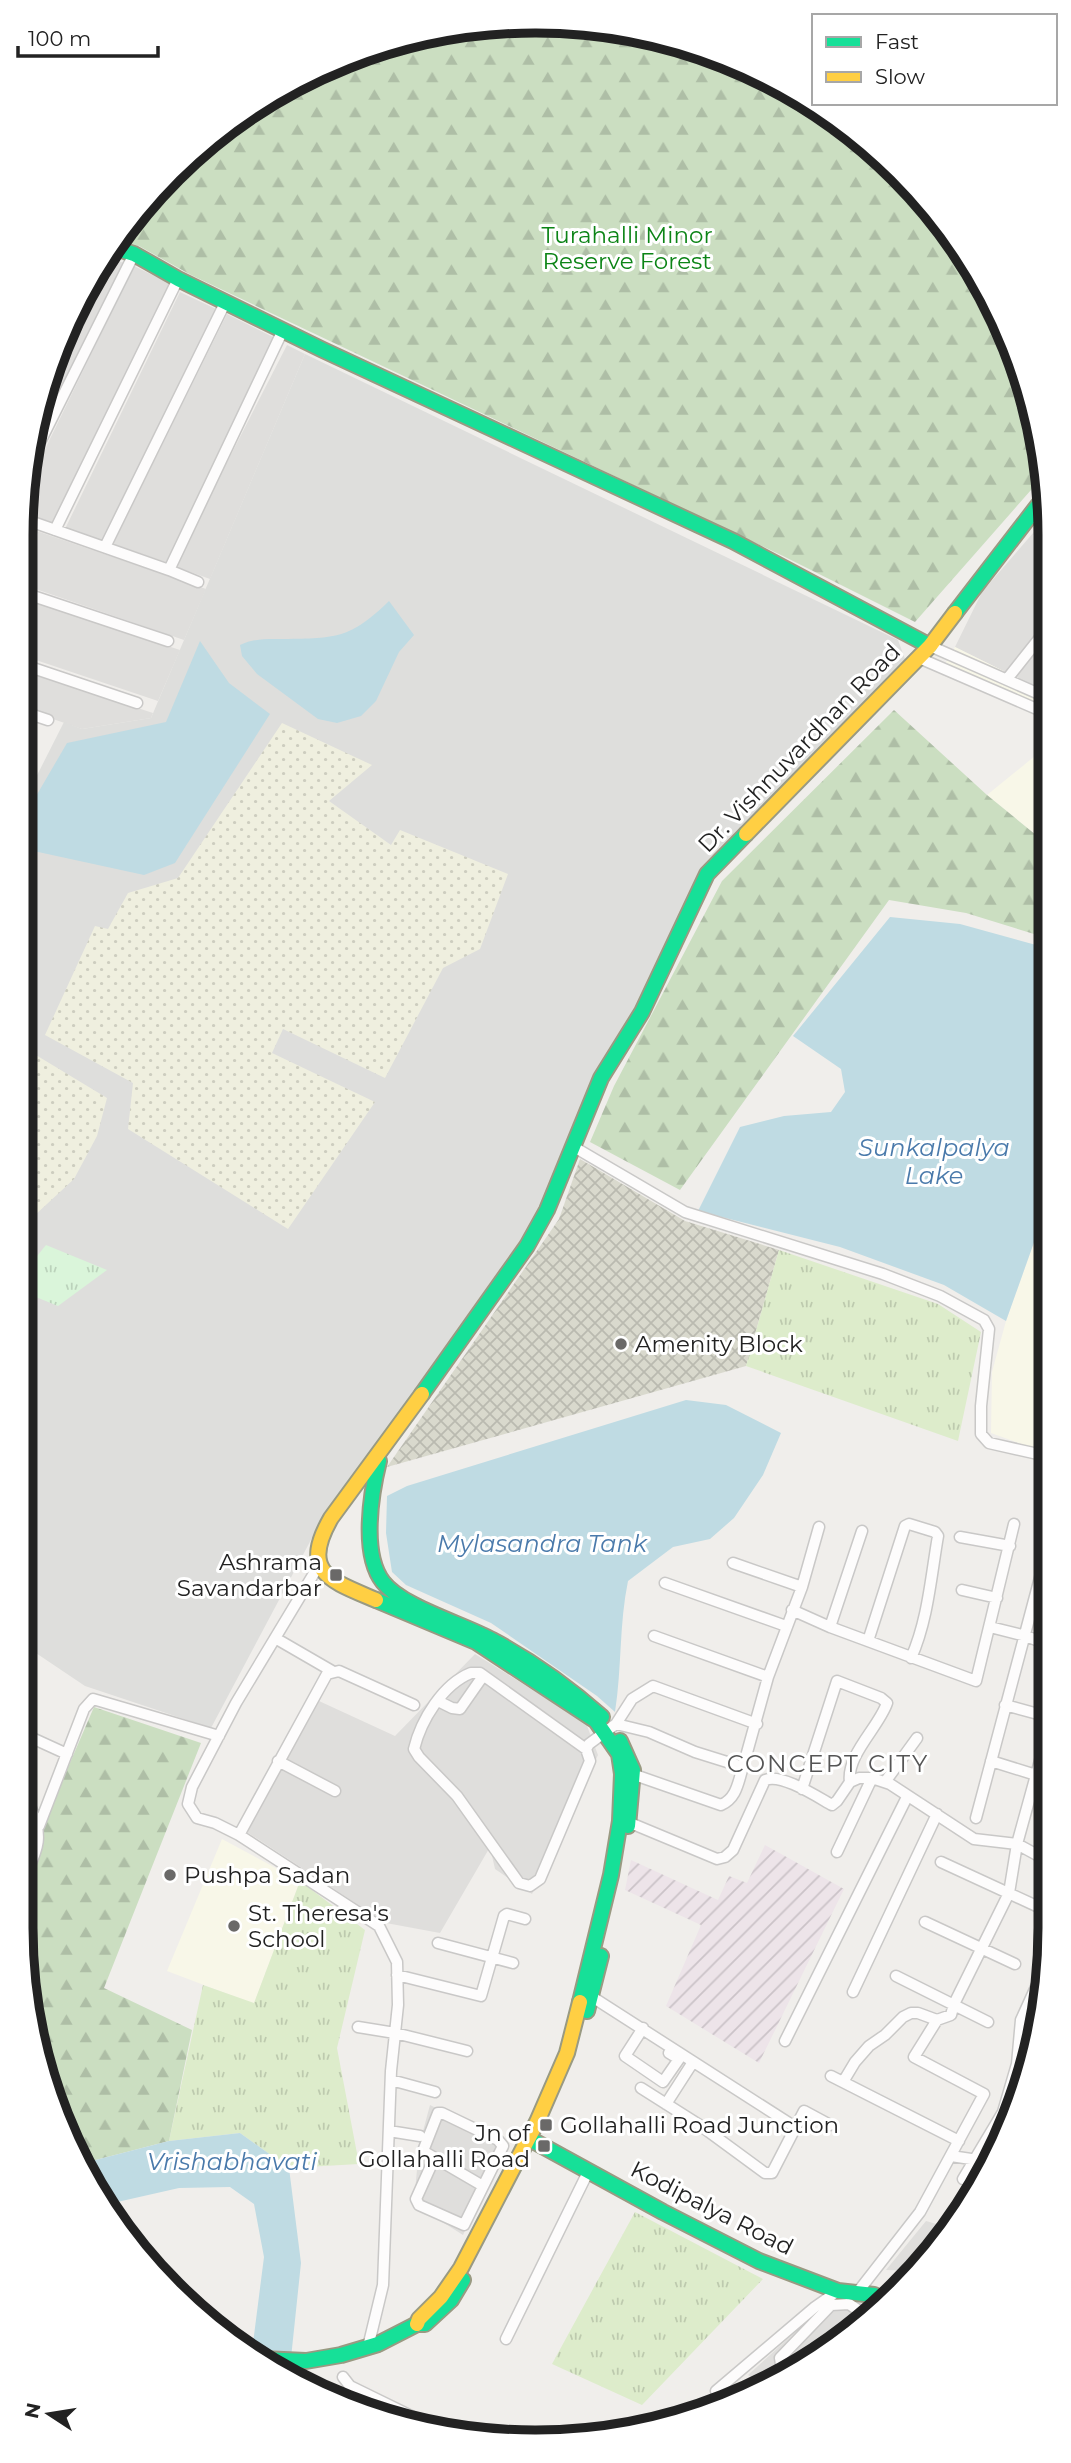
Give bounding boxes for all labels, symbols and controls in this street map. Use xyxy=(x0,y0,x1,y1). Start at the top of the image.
scale bar xyxy=(18,14,158,58)
legend xyxy=(812,14,1057,105)
text: 100 m xyxy=(28,26,91,51)
text: Fast xyxy=(875,29,919,54)
text: Slow xyxy=(875,64,925,89)
park label: Turahalli Minor Reserve Forest xyxy=(541,221,713,275)
street label: Dr. Vishnuvardhan Road xyxy=(692,638,906,858)
water label: Sunkalpalya Lake xyxy=(858,1133,1010,1190)
place label: Amenity Block xyxy=(635,1330,803,1358)
marker: Amenity Block xyxy=(613,1336,629,1352)
water label: Mylasandra Tank xyxy=(437,1529,649,1558)
place label: Ashrama Savandarbar xyxy=(177,1548,322,1602)
marker: Ashrama Savandarbar xyxy=(328,1567,344,1583)
district label: CONCEPT CITY xyxy=(727,1749,929,1778)
place label: Pushpa Sadan xyxy=(184,1861,350,1889)
marker: Pushpa Sadan xyxy=(162,1867,178,1883)
place label: St. Theresa's School xyxy=(248,1899,389,1953)
marker: St. Theresa's School xyxy=(226,1918,242,1934)
place label: Gollahalli Road Junction xyxy=(560,2111,839,2139)
marker: Gollahalli Road Junction xyxy=(538,2117,554,2133)
place label: Jn of Gollahalli Road xyxy=(358,2119,531,2173)
marker: Jn of Gollahalli Road xyxy=(536,2138,552,2154)
water label: Vrishabhavati xyxy=(147,2147,318,2176)
street label: Kodipalya Road xyxy=(626,2155,798,2261)
north arrow xyxy=(14,2379,84,2449)
text: N xyxy=(20,2401,46,2420)

